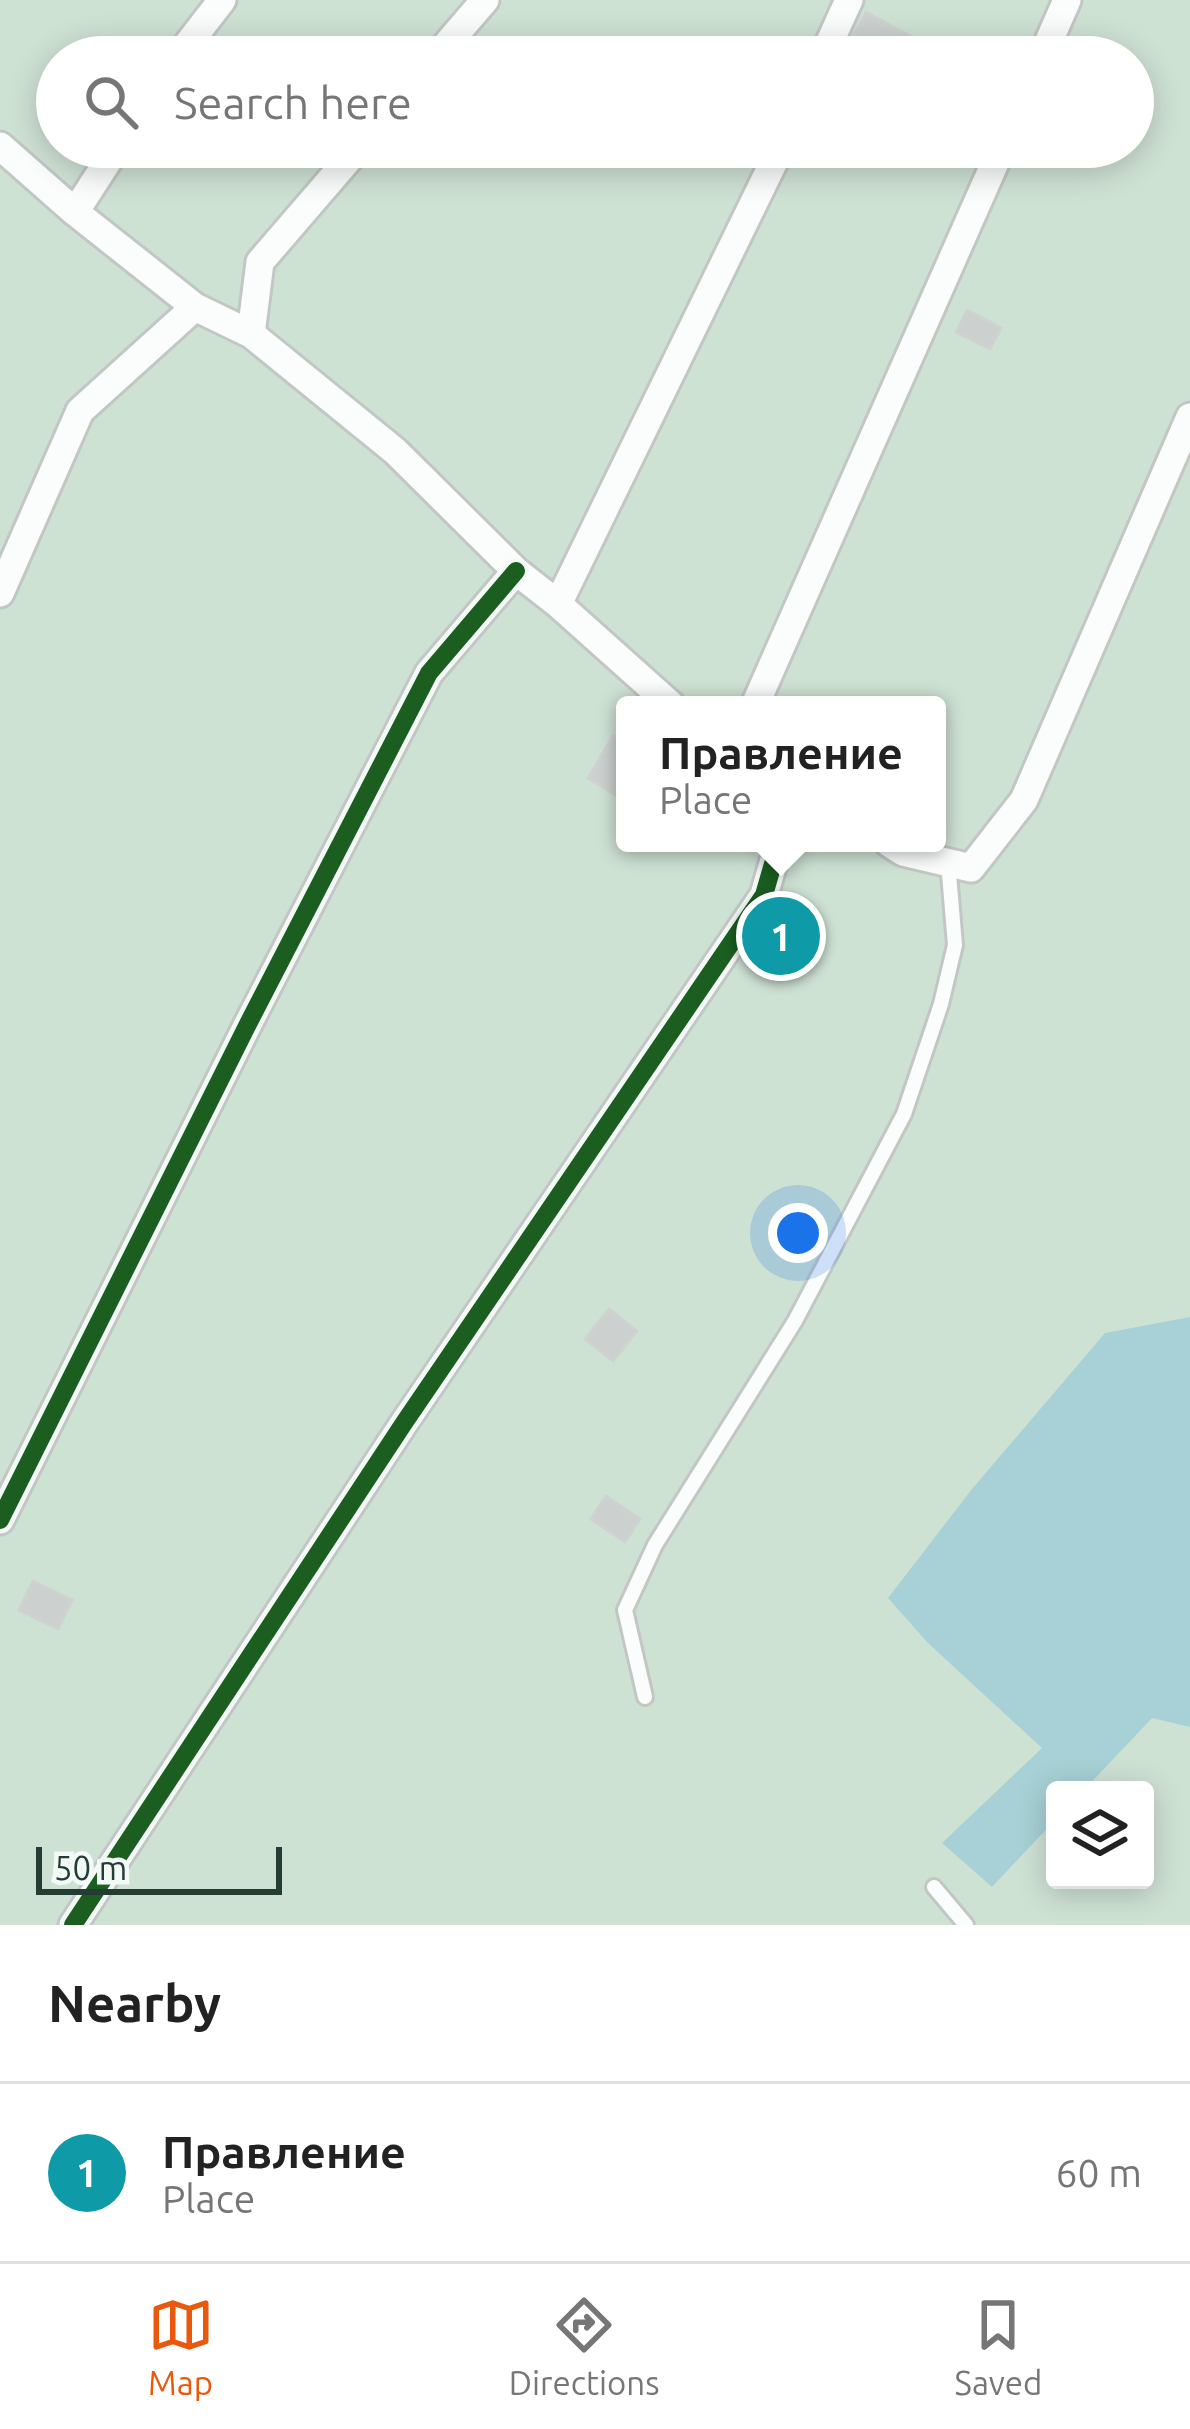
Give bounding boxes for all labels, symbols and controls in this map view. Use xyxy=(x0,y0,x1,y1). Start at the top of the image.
search box xyxy=(36,36,1154,168)
icon: search xyxy=(78,69,144,135)
text: Search here xyxy=(174,77,412,128)
popup xyxy=(616,696,946,852)
text: Правление xyxy=(659,727,903,778)
text: Place xyxy=(659,778,752,821)
pin: 1 xyxy=(742,891,820,981)
your location xyxy=(768,1203,828,1263)
map controls xyxy=(1046,1781,1154,1889)
button: layers xyxy=(1046,1781,1154,1889)
scale bar xyxy=(36,1841,282,1894)
text: 50 m xyxy=(54,1849,127,1886)
text: Nearby xyxy=(48,1974,221,2032)
text: Правление xyxy=(162,2126,406,2177)
text: 1 xyxy=(76,2151,98,2194)
text: 60 m xyxy=(1055,2151,1142,2194)
text: Place xyxy=(162,2177,255,2220)
tab: Map xyxy=(148,2292,214,2401)
tab: Directions xyxy=(509,2292,659,2401)
tab: Saved xyxy=(955,2292,1042,2401)

